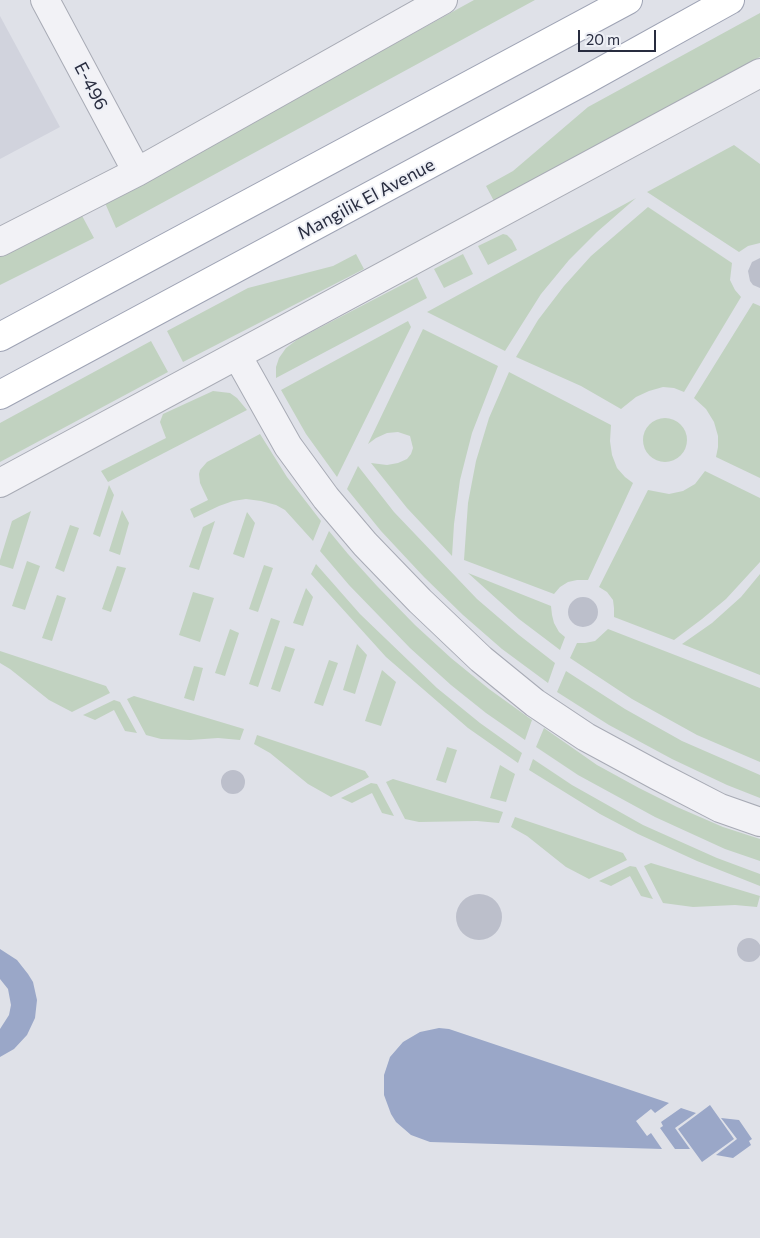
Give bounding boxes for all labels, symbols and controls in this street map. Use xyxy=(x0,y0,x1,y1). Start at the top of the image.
scale bar xyxy=(580,20,658,52)
text: 20 m xyxy=(586,30,620,48)
street label: E-496 xyxy=(70,58,112,114)
street label: Mangilik El Avenue xyxy=(294,154,438,244)

